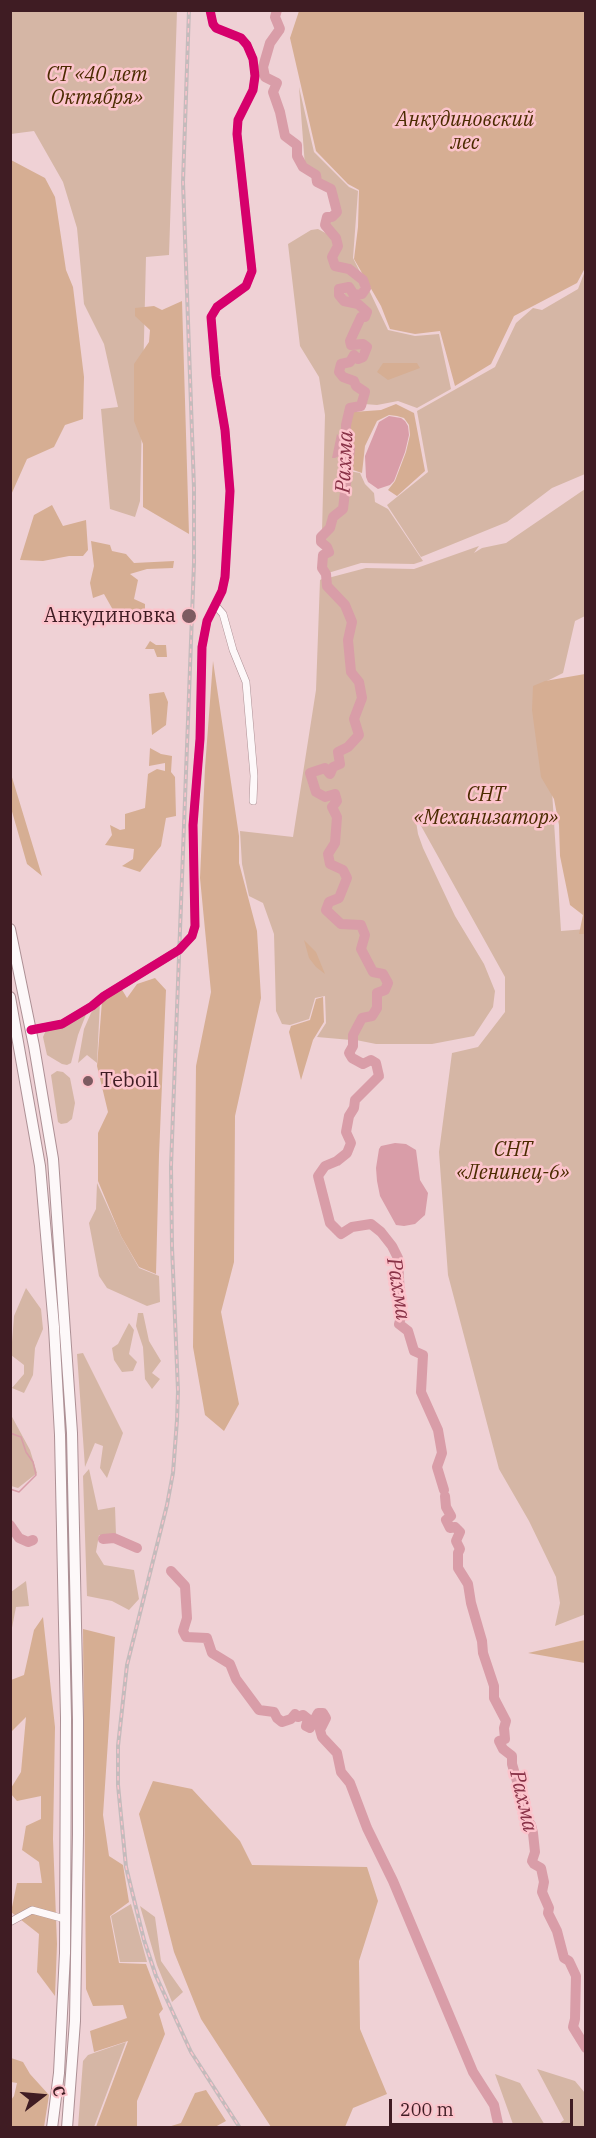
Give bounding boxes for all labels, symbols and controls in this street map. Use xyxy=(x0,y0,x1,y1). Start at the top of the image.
park label: СТ «40 лет Октября» xyxy=(46,63,148,110)
park label: Анкудиновский лес xyxy=(396,108,534,155)
water label: Рахма xyxy=(331,430,359,494)
place label: Анкудиновка xyxy=(44,604,176,628)
marker: Анкудиновка xyxy=(180,607,198,625)
park label: СНТ «Механизатор» xyxy=(414,783,558,830)
place label: Teboil xyxy=(100,1069,159,1093)
marker: Teboil xyxy=(81,1074,95,1088)
park label: СНТ «Ленинец-6» xyxy=(456,1138,570,1185)
water label: Рахма xyxy=(381,1256,415,1322)
water label: Рахма xyxy=(504,1768,542,1834)
north arrow xyxy=(12,2066,72,2126)
text: С xyxy=(48,2083,70,2099)
scale bar xyxy=(392,2087,576,2125)
text: 200 m xyxy=(400,2098,454,2121)

